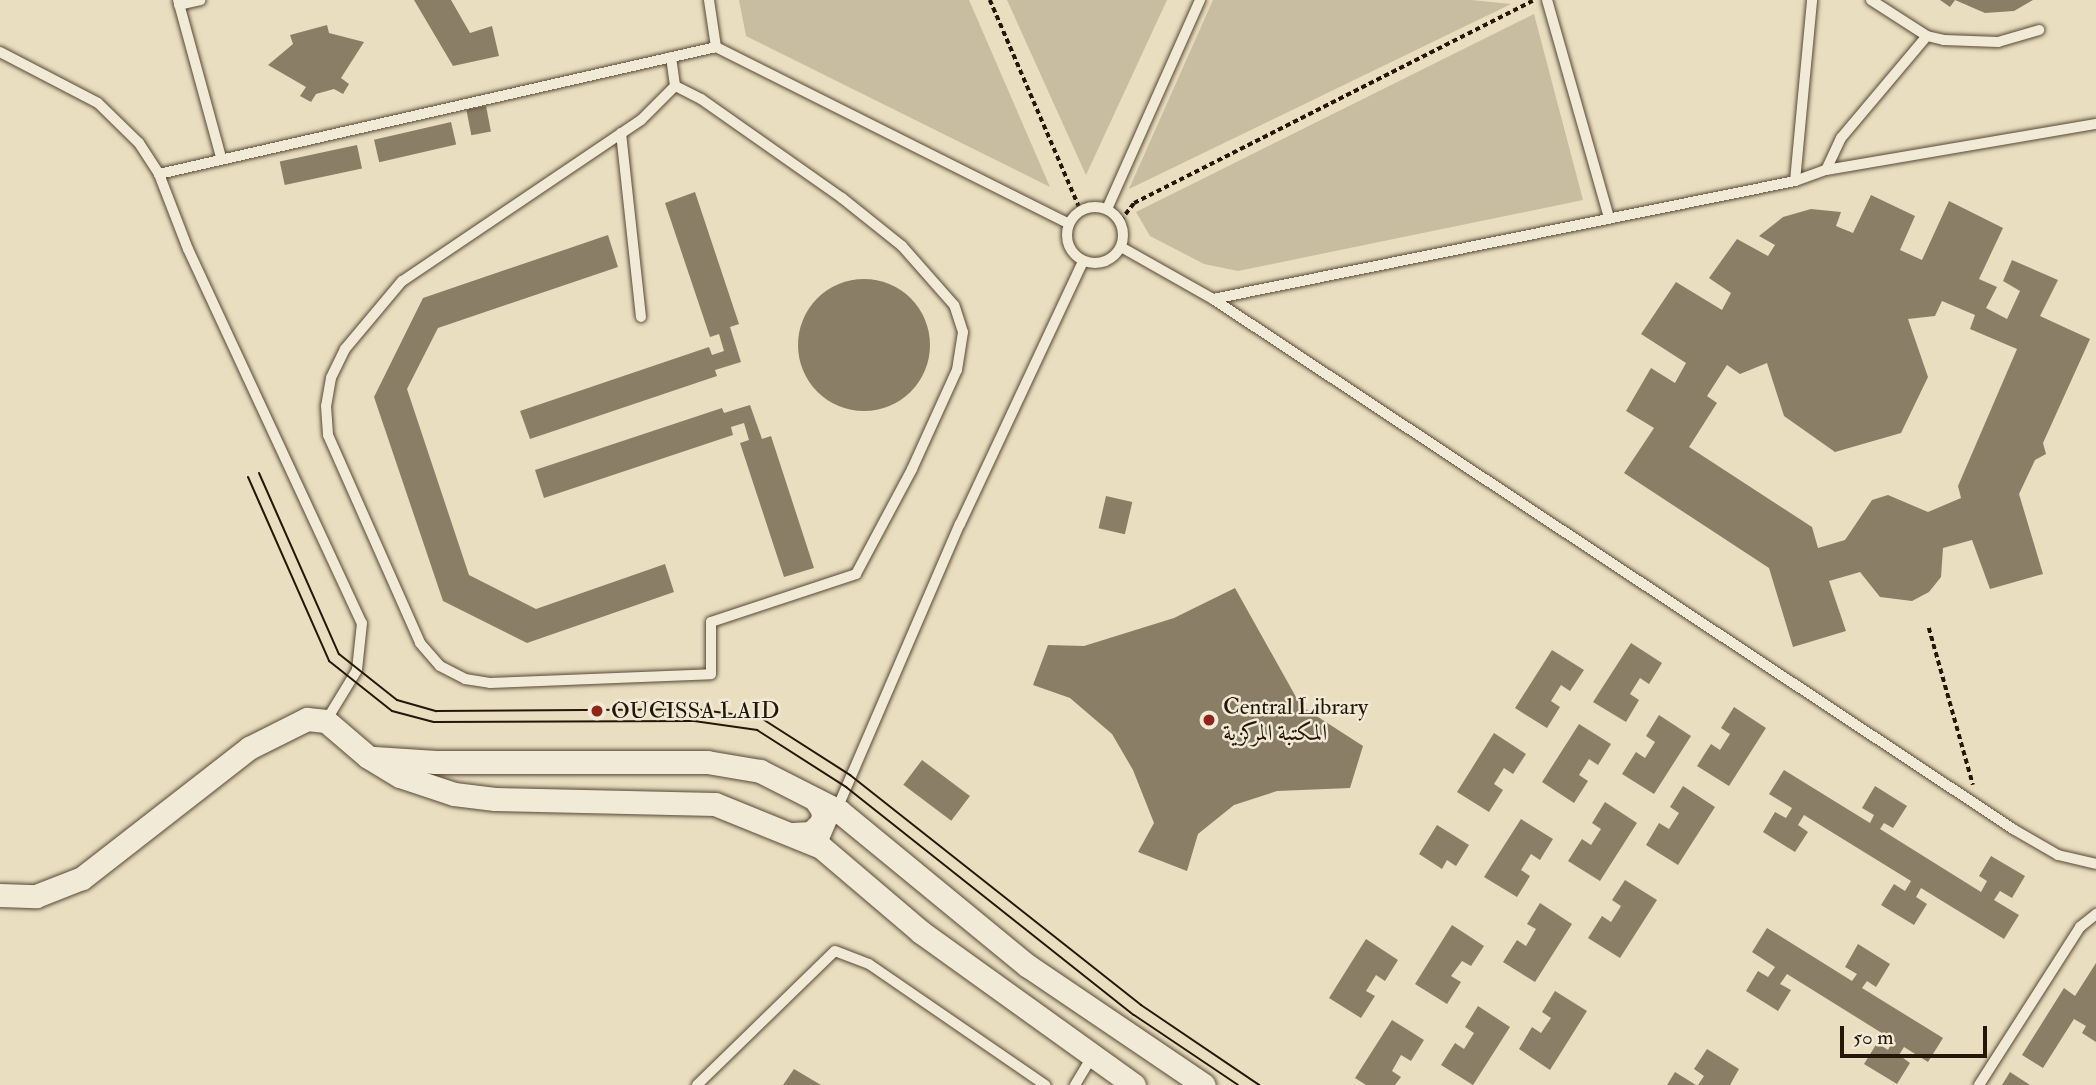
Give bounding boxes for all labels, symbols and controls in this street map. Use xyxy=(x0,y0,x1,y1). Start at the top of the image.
place label: Central Library المكتبة المركزية xyxy=(1223,693,1368,747)
place label: OUCISSA LAID xyxy=(611,697,780,725)
marker: OUCISSA LAID xyxy=(589,703,605,719)
marker: Central Library المكتبة المركزية xyxy=(1201,712,1217,728)
scale bar xyxy=(1844,1012,1991,1056)
text: 50 m xyxy=(1853,1024,1894,1051)

